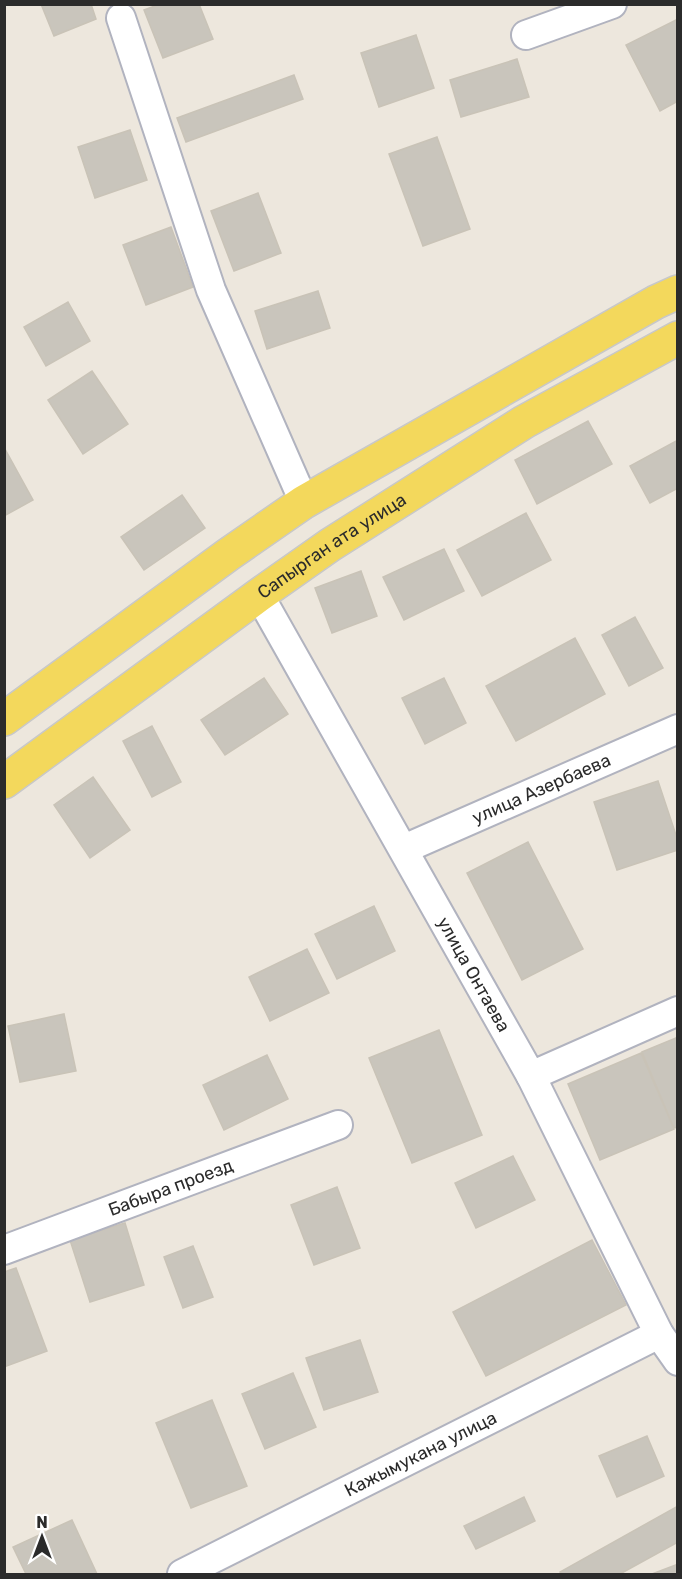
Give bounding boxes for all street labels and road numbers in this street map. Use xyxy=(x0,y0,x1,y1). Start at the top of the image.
street label: Сапырган ата улица xyxy=(253,488,410,604)
street label: улица Азербаева xyxy=(469,749,614,829)
street label: улица Онтаева xyxy=(432,913,515,1036)
street label: Бабыра проезд xyxy=(105,1154,236,1221)
street label: Кажымукана улица xyxy=(341,1407,500,1501)

